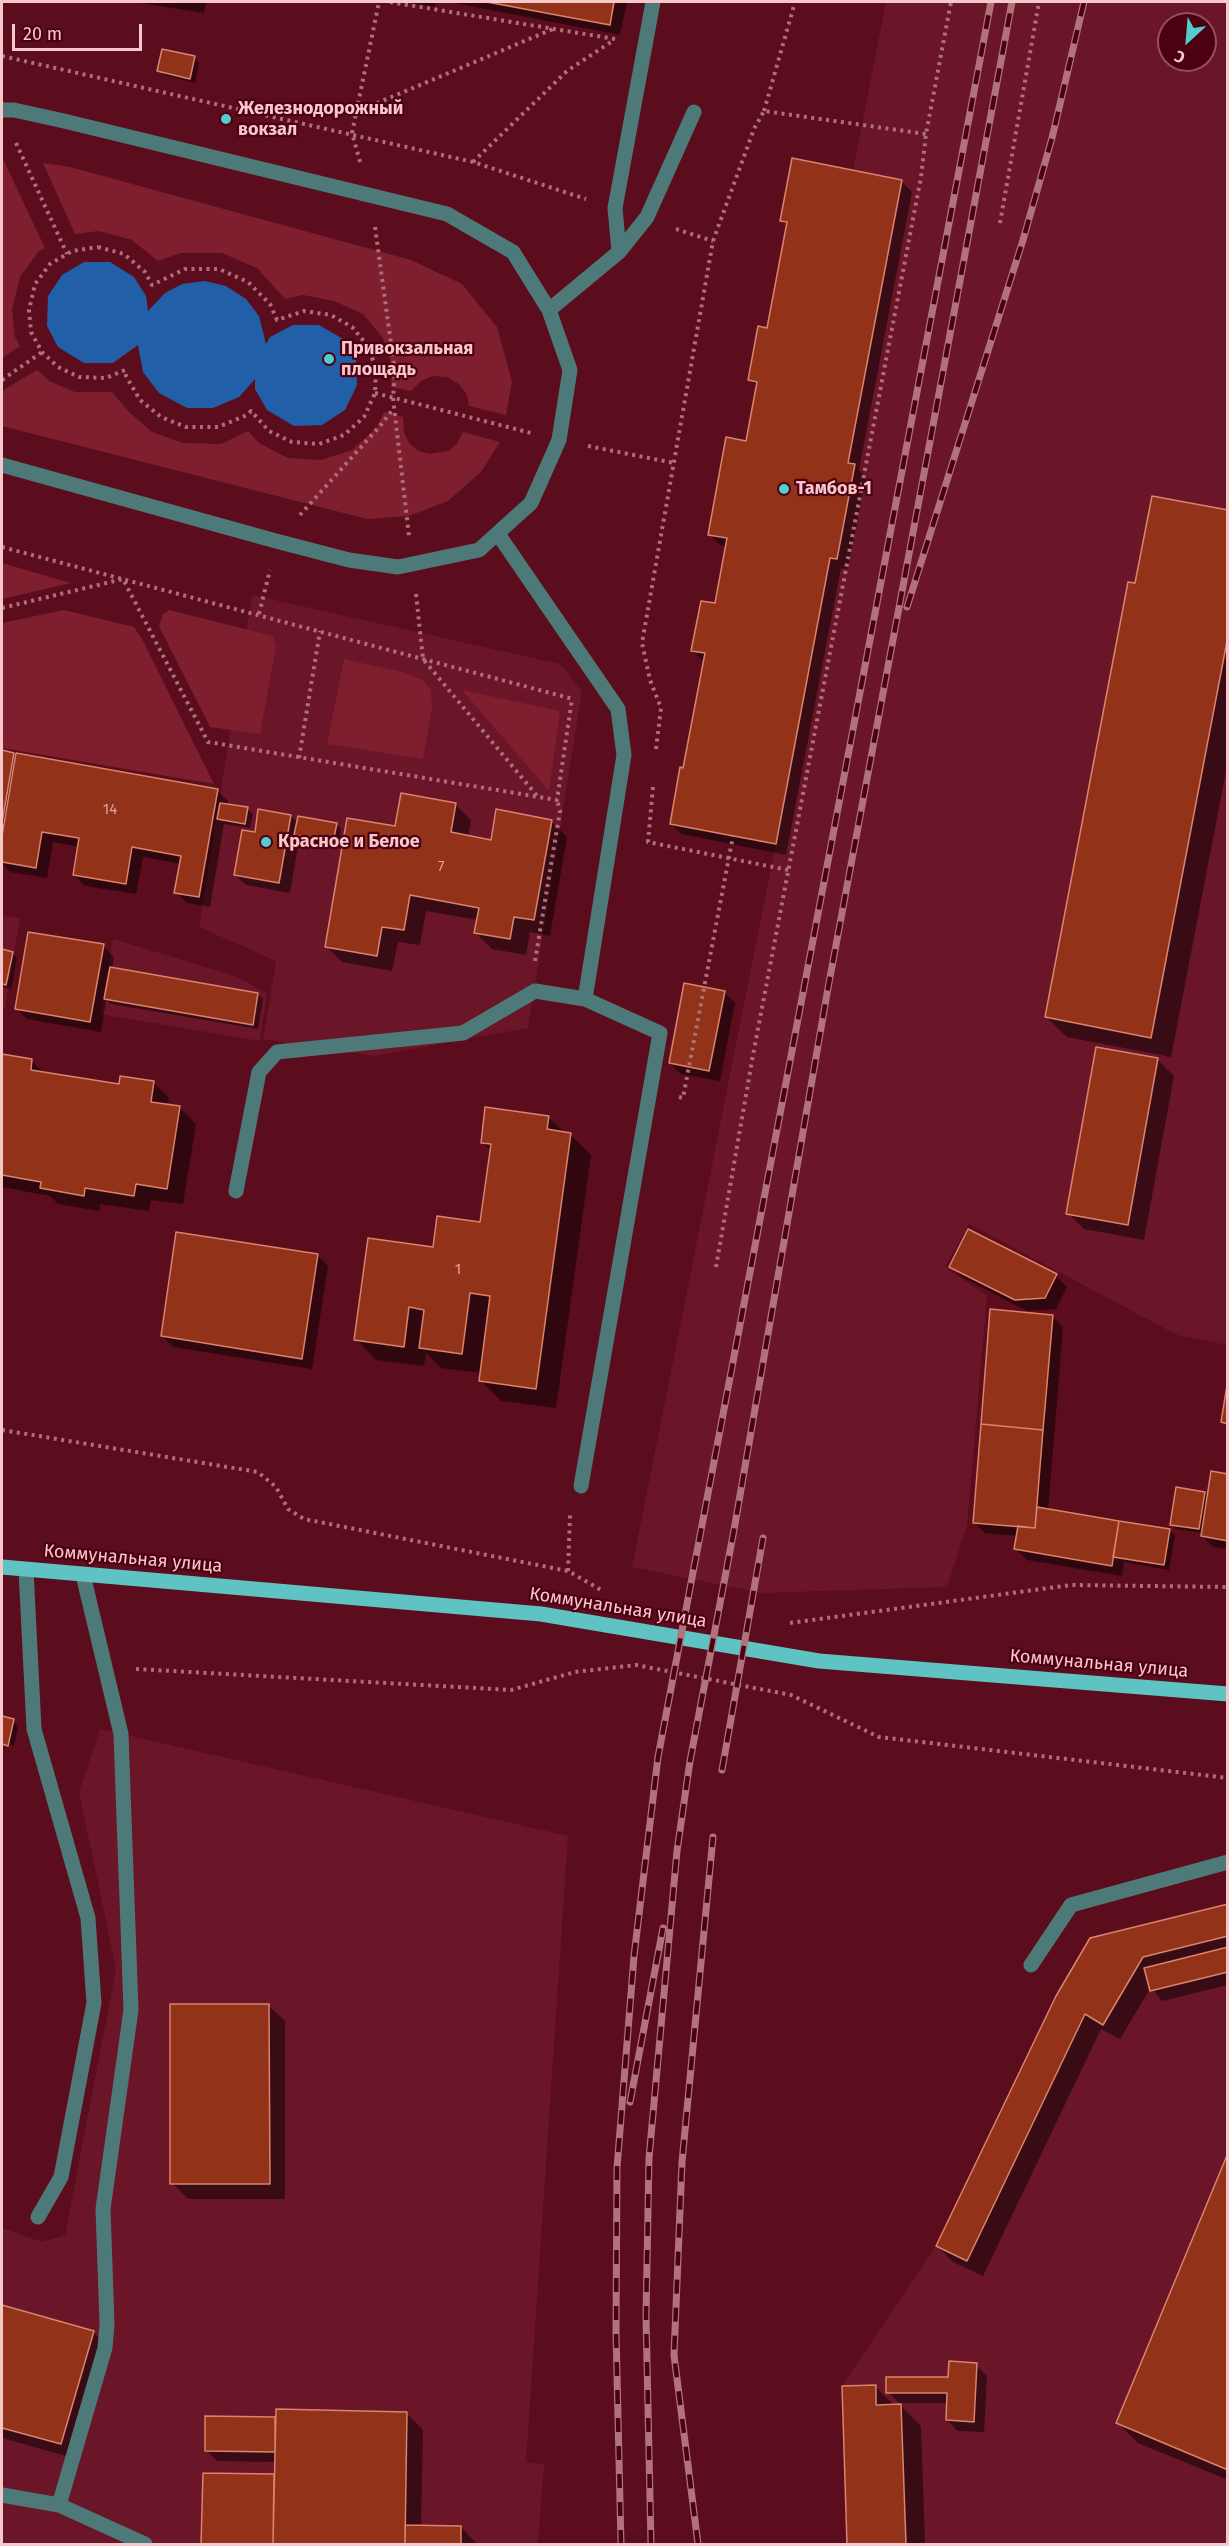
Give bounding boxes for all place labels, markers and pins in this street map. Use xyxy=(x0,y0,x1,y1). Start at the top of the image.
place label: Железнодорожный вокзал xyxy=(238,98,403,140)
marker: Железнодорожный вокзал xyxy=(219,112,233,126)
place label: Привокзальная площадь xyxy=(341,338,473,380)
marker: Привокзальная площадь xyxy=(322,352,336,366)
place label: Тамбов-1 xyxy=(796,478,872,500)
marker: Тамбов-1 xyxy=(777,482,791,496)
place label: Красное и Белое xyxy=(278,831,420,853)
marker: Красное и Белое xyxy=(259,835,273,849)

